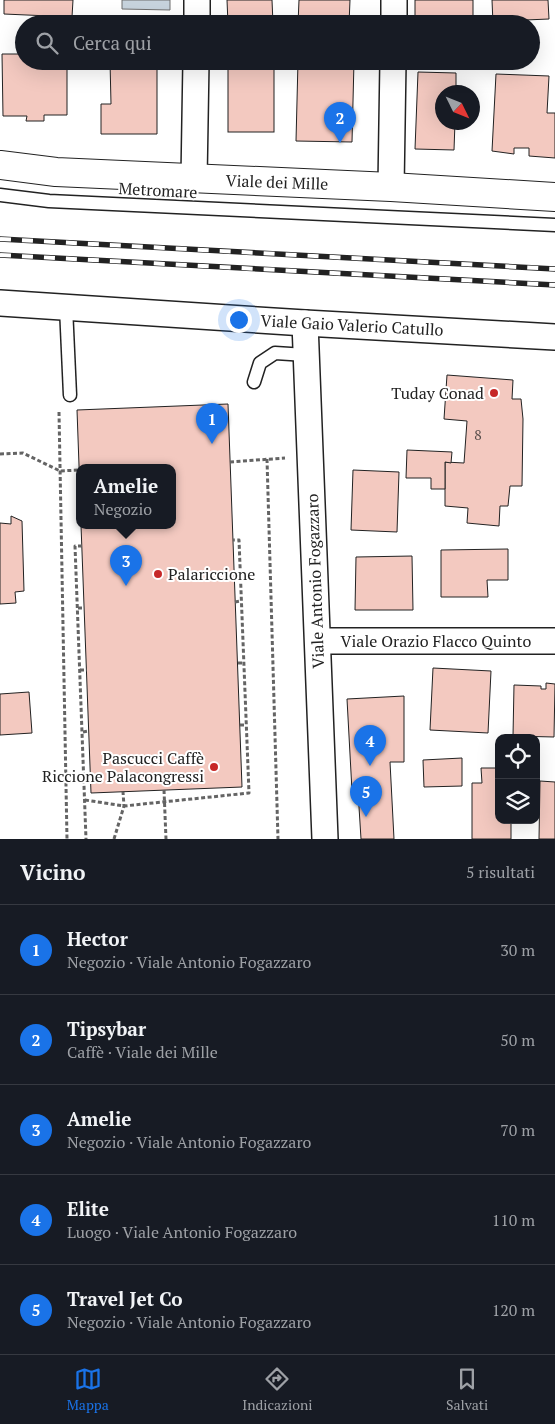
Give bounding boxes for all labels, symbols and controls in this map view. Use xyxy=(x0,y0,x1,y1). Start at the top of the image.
search box xyxy=(15,15,540,70)
icon: search xyxy=(33,29,61,57)
text: Cerca qui xyxy=(73,30,152,55)
north arrow xyxy=(435,85,480,130)
pin: 2 xyxy=(324,102,356,143)
street label: Viale dei Mille xyxy=(225,169,329,195)
street label: Metromare xyxy=(118,177,198,203)
your location xyxy=(226,307,252,333)
street label: Viale Gaio Valerio Catullo xyxy=(260,309,444,341)
place label: Tuday Conad xyxy=(391,382,484,404)
marker: Tuday Conad xyxy=(488,387,500,399)
pin: 1 xyxy=(196,403,228,444)
house number: 8 xyxy=(474,425,482,444)
popup xyxy=(76,464,176,529)
text: Amelie xyxy=(94,473,158,498)
street label: Viale Antonio Fogazzaro xyxy=(301,493,329,669)
text: Negozio xyxy=(94,498,152,520)
pin: 3 xyxy=(110,545,142,586)
place label: Palariccione xyxy=(168,563,255,585)
marker: Palariccione xyxy=(152,568,164,580)
street label: Viale Orazio Flacco Quinto xyxy=(341,630,532,652)
pin: 4 xyxy=(354,725,386,766)
map controls xyxy=(495,734,540,824)
button: locate xyxy=(495,734,540,779)
place label: Pascucci Caffè Riccione Palacongressi xyxy=(42,747,204,787)
marker: Pascucci Caffè Riccione Palacongressi xyxy=(208,761,220,773)
pin: 5 xyxy=(350,776,382,817)
button: layers xyxy=(495,779,540,824)
text: Vicino xyxy=(20,858,86,886)
text: 5 risultati xyxy=(466,861,535,883)
text: Hector xyxy=(67,926,128,951)
text: 1 xyxy=(31,939,41,961)
text: 30 m xyxy=(500,939,535,961)
text: Negozio · Viale Antonio Fogazzaro xyxy=(67,951,311,973)
text: Tipsybar xyxy=(67,1016,146,1041)
text: 2 xyxy=(31,1029,41,1051)
text: 50 m xyxy=(500,1029,535,1051)
text: Caffè · Viale dei Mille xyxy=(67,1041,218,1063)
text: Amelie xyxy=(67,1106,131,1131)
text: 3 xyxy=(31,1119,41,1141)
text: 70 m xyxy=(500,1119,535,1141)
text: Negozio · Viale Antonio Fogazzaro xyxy=(67,1131,311,1153)
text: Elite xyxy=(67,1196,109,1221)
text: 4 xyxy=(31,1209,41,1231)
text: 110 m xyxy=(492,1209,535,1231)
text: Luogo · Viale Antonio Fogazzaro xyxy=(67,1221,297,1243)
text: Travel Jet Co xyxy=(67,1286,183,1311)
text: 5 xyxy=(31,1299,41,1321)
text: 120 m xyxy=(492,1299,535,1321)
text: Negozio · Viale Antonio Fogazzaro xyxy=(67,1311,311,1333)
tab: Mappa xyxy=(67,1365,109,1414)
tab: Indicazioni xyxy=(242,1365,312,1414)
tab: Salvati xyxy=(446,1365,488,1414)

